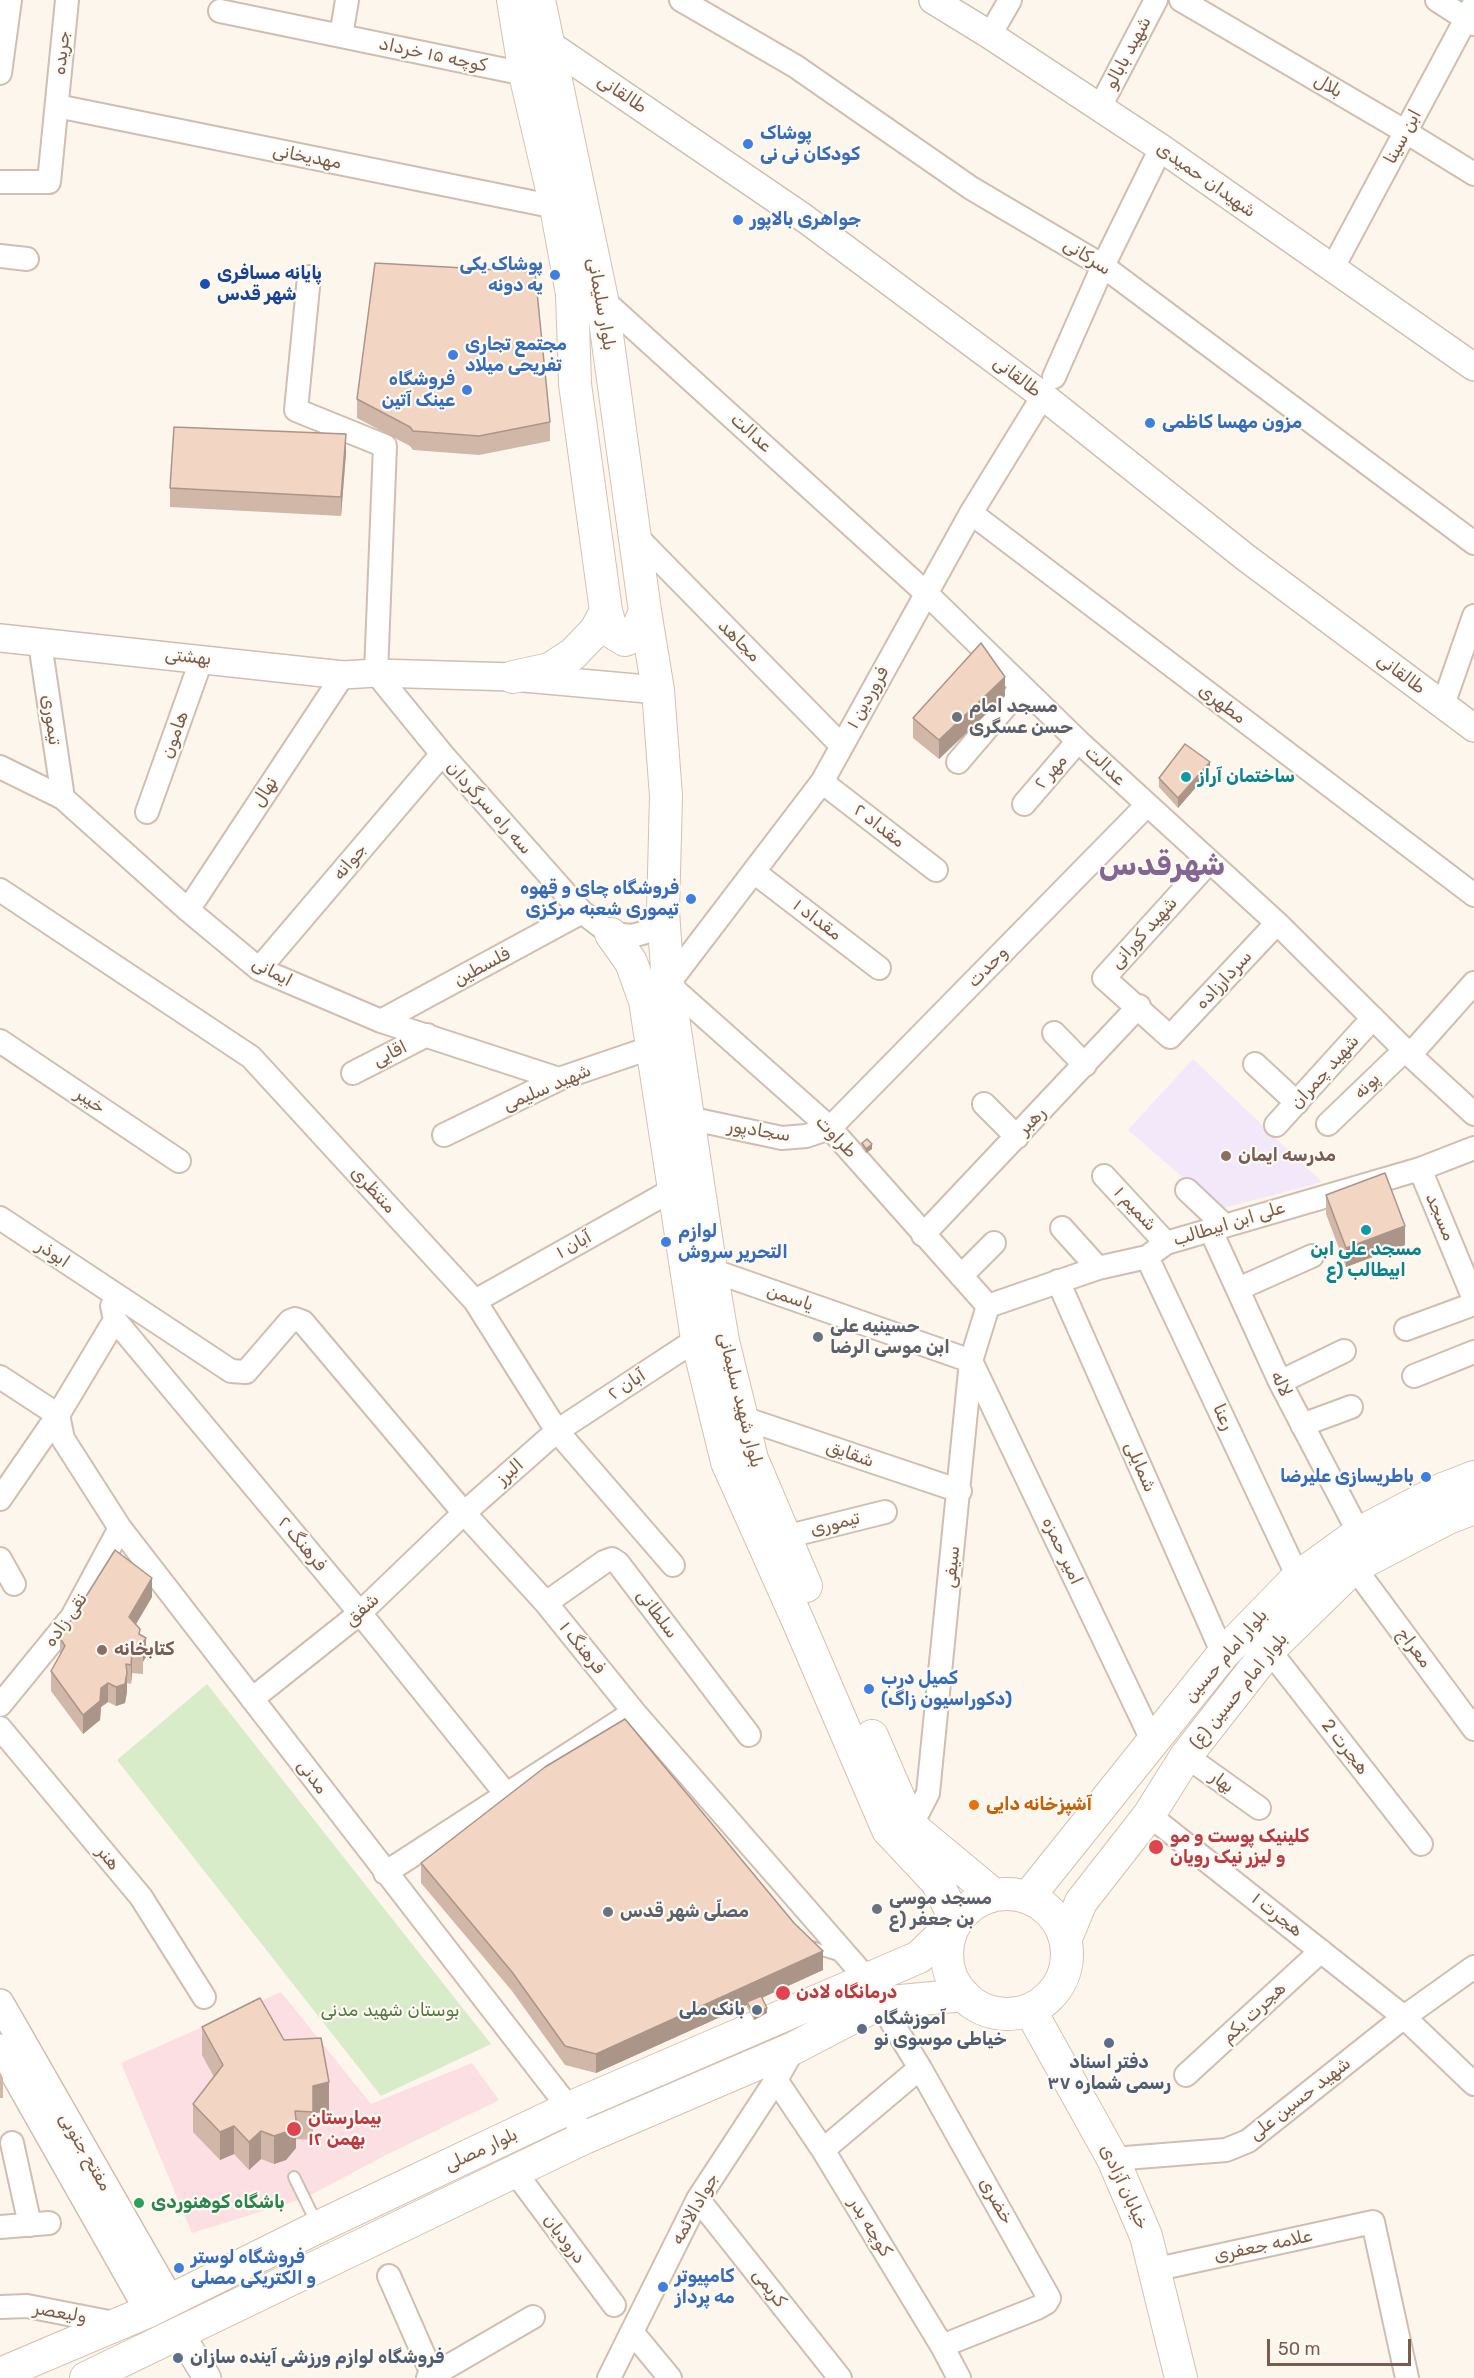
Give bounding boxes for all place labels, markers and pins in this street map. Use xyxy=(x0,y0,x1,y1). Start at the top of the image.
place label: پوشاک کودکان نی نی xyxy=(760,123,860,166)
marker: پوشاک کودکان نی نی xyxy=(741,137,755,151)
place label: جواهری بالاپور xyxy=(750,209,861,231)
marker: جواهری بالاپور xyxy=(731,213,745,227)
place label: پوشاک یکی یه دونه xyxy=(459,254,543,296)
place label: پایانه مسافری شهر قدس xyxy=(217,263,322,306)
marker: پوشاک یکی یه دونه xyxy=(548,268,562,282)
marker: پایانه مسافری شهر قدس xyxy=(198,277,212,291)
place label: مجتمع تجاری تفریحی میلاد xyxy=(465,334,567,376)
marker: مجتمع تجاری تفریحی میلاد xyxy=(446,348,460,362)
place label: فروشگاه عینک آتین xyxy=(382,369,455,412)
marker: فروشگاه عینک آتین xyxy=(460,383,474,397)
place label: مزون مهسا کاظمی xyxy=(1162,412,1302,434)
marker: مزون مهسا کاظمی xyxy=(1143,416,1157,430)
place label: مسجد امام حسن عسگری xyxy=(969,696,1073,738)
marker: مسجد امام حسن عسگری xyxy=(950,710,964,724)
place label: ساختمان آراز xyxy=(1198,766,1295,788)
marker: ساختمان آراز xyxy=(1179,770,1193,784)
place label: فروشگاه چای و قهوه تیموری شعبه مرکزی xyxy=(520,878,679,920)
marker: فروشگاه چای و قهوه تیموری شعبه مرکزی xyxy=(684,892,698,906)
place label: مدرسه ایمان xyxy=(1238,1145,1336,1167)
marker: مدرسه ایمان xyxy=(1219,1149,1233,1163)
place label: لوازم التحریر سروش xyxy=(678,1221,788,1264)
marker: مسجد علی ابن ابیطالب (ع xyxy=(1359,1223,1373,1237)
marker: لوازم التحریر سروش xyxy=(659,1235,673,1249)
place label: مسجد علی ابن ابیطالب (ع xyxy=(1310,1239,1422,1282)
place label: حسینیه علی ابن موسی الرضا xyxy=(830,1316,950,1358)
marker: حسینیه علی ابن موسی الرضا xyxy=(811,1330,825,1344)
place label: باطریسازی علیرضا xyxy=(1280,1466,1414,1488)
marker: باطریسازی علیرضا xyxy=(1419,1470,1433,1484)
place label: کتابخانه xyxy=(114,1639,174,1661)
marker: کتابخانه xyxy=(95,1643,109,1657)
place label: کمیل درب (دکوراسیون زاگ) xyxy=(881,1668,1012,1710)
marker: کمیل درب (دکوراسیون زاگ) xyxy=(862,1682,876,1696)
place label: آشپزخانه دایی xyxy=(986,1794,1092,1816)
marker: آشپزخانه دایی xyxy=(967,1798,981,1812)
place label: کلینیک پوست و مو و لیزر نیک رویان xyxy=(1170,1826,1309,1868)
marker: کلینیک پوست و مو و لیزر نیک رویان xyxy=(1147,1838,1165,1856)
place label: مسجد موسی بن جعفر (ع xyxy=(889,1888,992,1930)
place label: مصلّی شهر قدس xyxy=(620,1901,749,1923)
marker: مسجد موسی بن جعفر (ع xyxy=(870,1902,884,1916)
marker: مصلّی شهر قدس xyxy=(601,1905,615,1919)
place label: درمانگاه لادن xyxy=(796,1982,897,2004)
marker: درمانگاه لادن xyxy=(774,1984,792,2002)
place label: بانک ملی xyxy=(679,1999,745,2021)
marker: بانک ملی xyxy=(750,2003,764,2017)
place label: آموزشگاه خیاطی موسوی نو xyxy=(874,2008,1007,2050)
marker: آموزشگاه خیاطی موسوی نو xyxy=(855,2022,869,2036)
marker: دفتر اسناد رسمی شماره ۳۷ xyxy=(1102,2036,1116,2050)
place label: دفتر اسناد رسمی شماره ۳۷ xyxy=(1047,2052,1171,2094)
place label: بیمارستان ۱۲ بهمن xyxy=(308,2108,382,2150)
marker: بیمارستان ۱۲ بهمن xyxy=(285,2120,303,2138)
place label: باشگاه کوهنوردی xyxy=(151,2192,285,2214)
marker: باشگاه کوهنوردی xyxy=(132,2196,146,2210)
place label: فروشگاه لوستر و الکتریکی مصلی xyxy=(191,2247,316,2290)
marker: فروشگاه لوستر و الکتریکی مصلی xyxy=(172,2261,186,2275)
place label: کامپیوتر مه پرداز xyxy=(675,2266,735,2308)
marker: کامپیوتر مه پرداز xyxy=(656,2280,670,2294)
place label: فروشگاه لوازم ورزشی آینده سازان xyxy=(190,2347,444,2369)
marker: فروشگاه لوازم ورزشی آینده سازان xyxy=(171,2351,185,2365)

